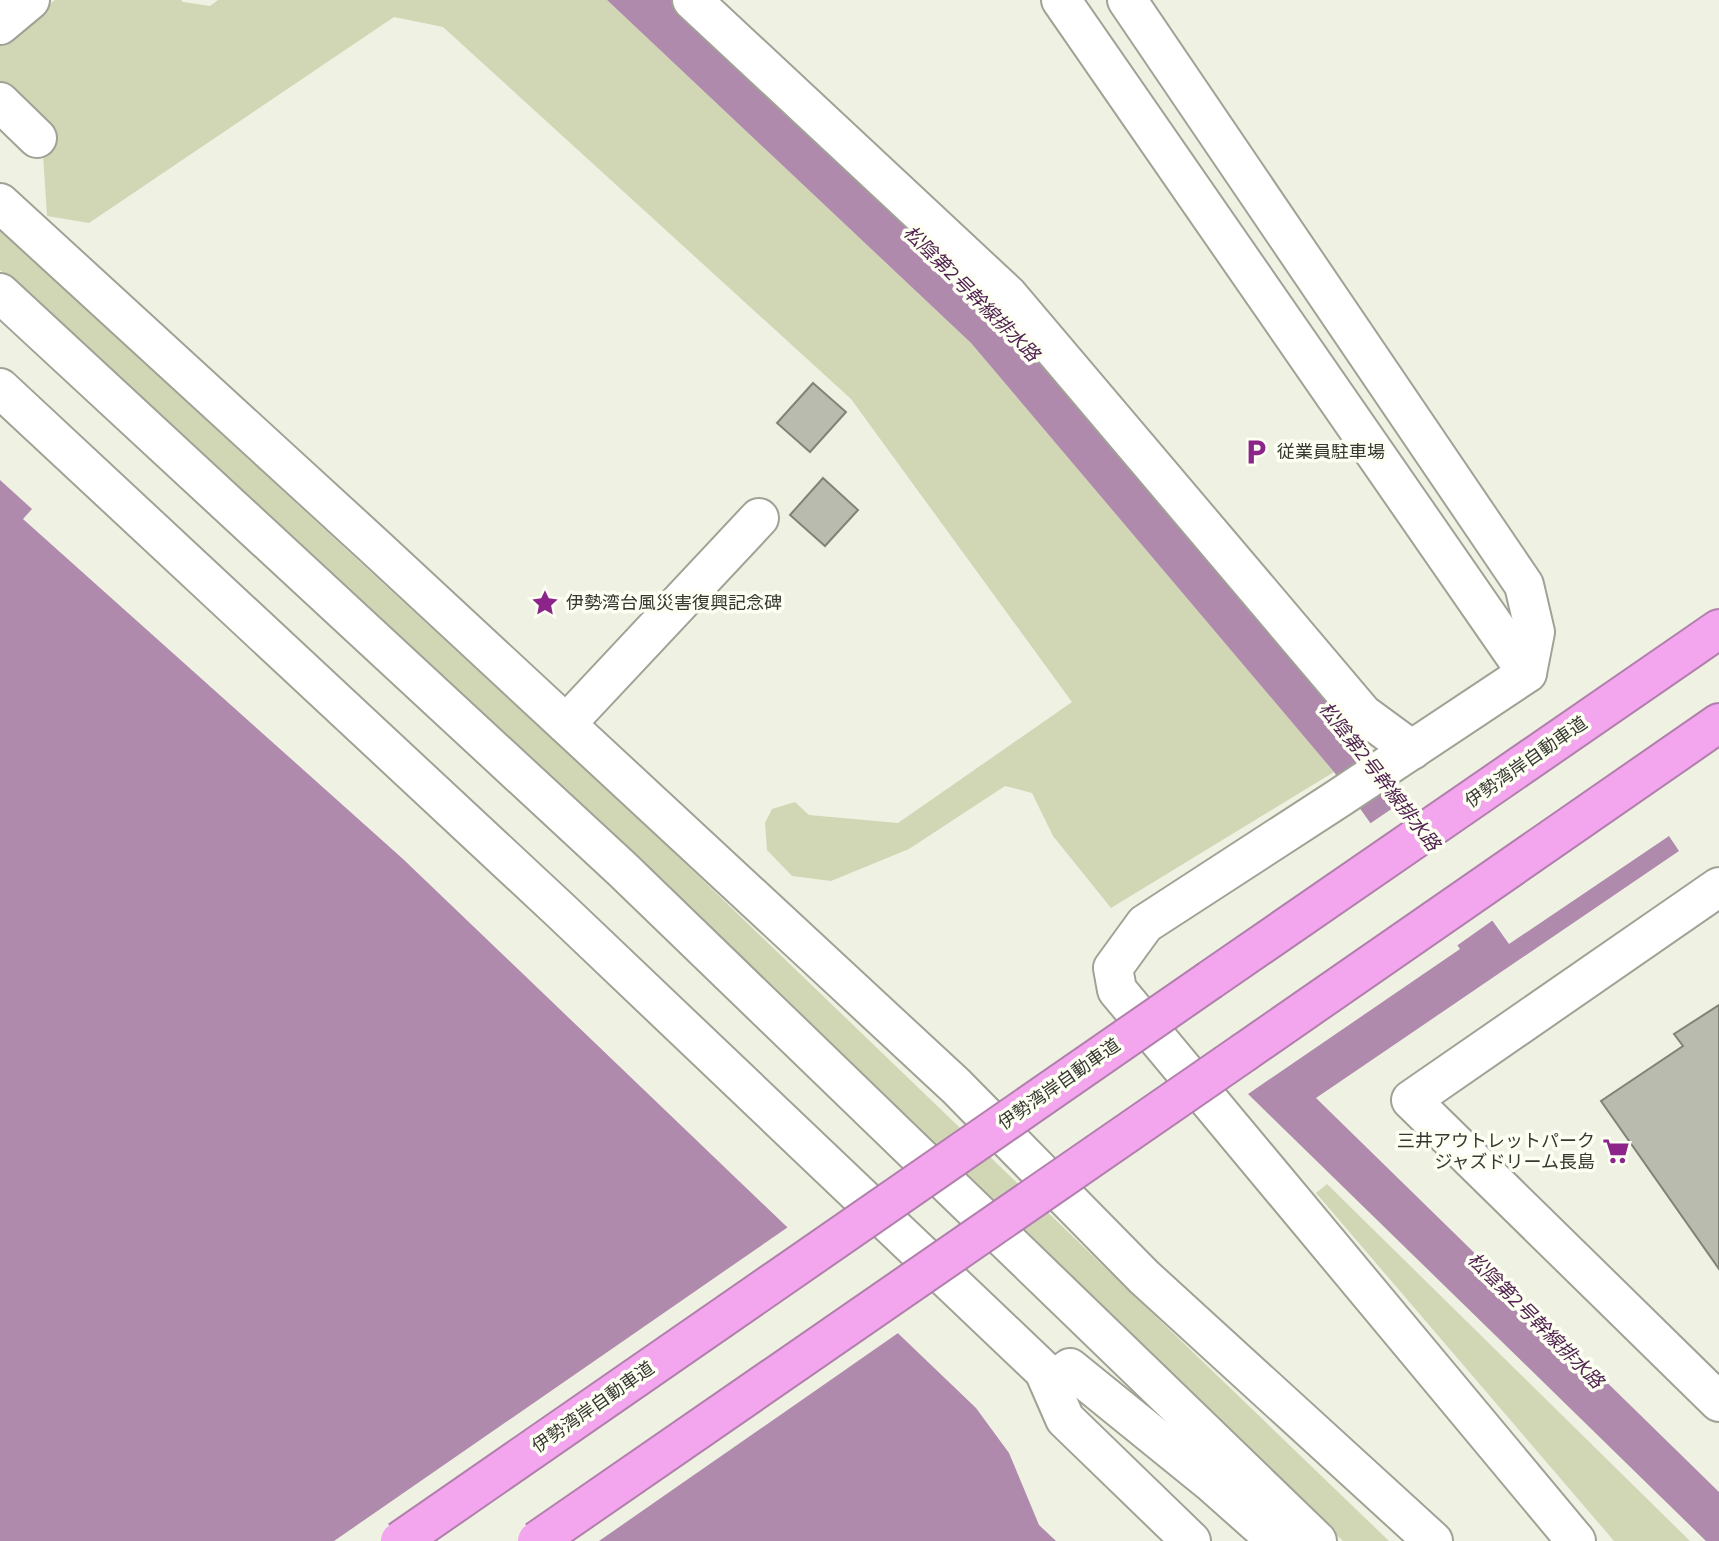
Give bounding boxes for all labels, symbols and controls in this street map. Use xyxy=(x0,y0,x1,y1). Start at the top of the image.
water label: 松陰第2号幹線排水路 xyxy=(898,220,1046,369)
parking icon: 従業員駐車場 xyxy=(1241,437,1271,467)
place label: 従業員駐車場 xyxy=(1277,440,1385,464)
place icon: 伊勢湾台風災害復興記念碑 xyxy=(530,588,560,618)
place label: 伊勢湾台風災害復興記念碑 xyxy=(566,591,782,615)
water label: 松陰第2号幹線排水路 xyxy=(1313,697,1447,858)
street label: 伊勢湾岸自動車道 xyxy=(1460,711,1592,813)
street label: 伊勢湾岸自動車道 xyxy=(993,1033,1125,1135)
place label: 三井アウトレットパーク ジャズドリーム長島 xyxy=(1397,1129,1595,1174)
supermarket icon: 三井アウトレットパーク ジャズドリーム長島 xyxy=(1601,1136,1631,1166)
water label: 松陰第2号幹線排水路 xyxy=(1462,1247,1610,1396)
street label: 伊勢湾岸自動車道 xyxy=(527,1356,659,1458)

